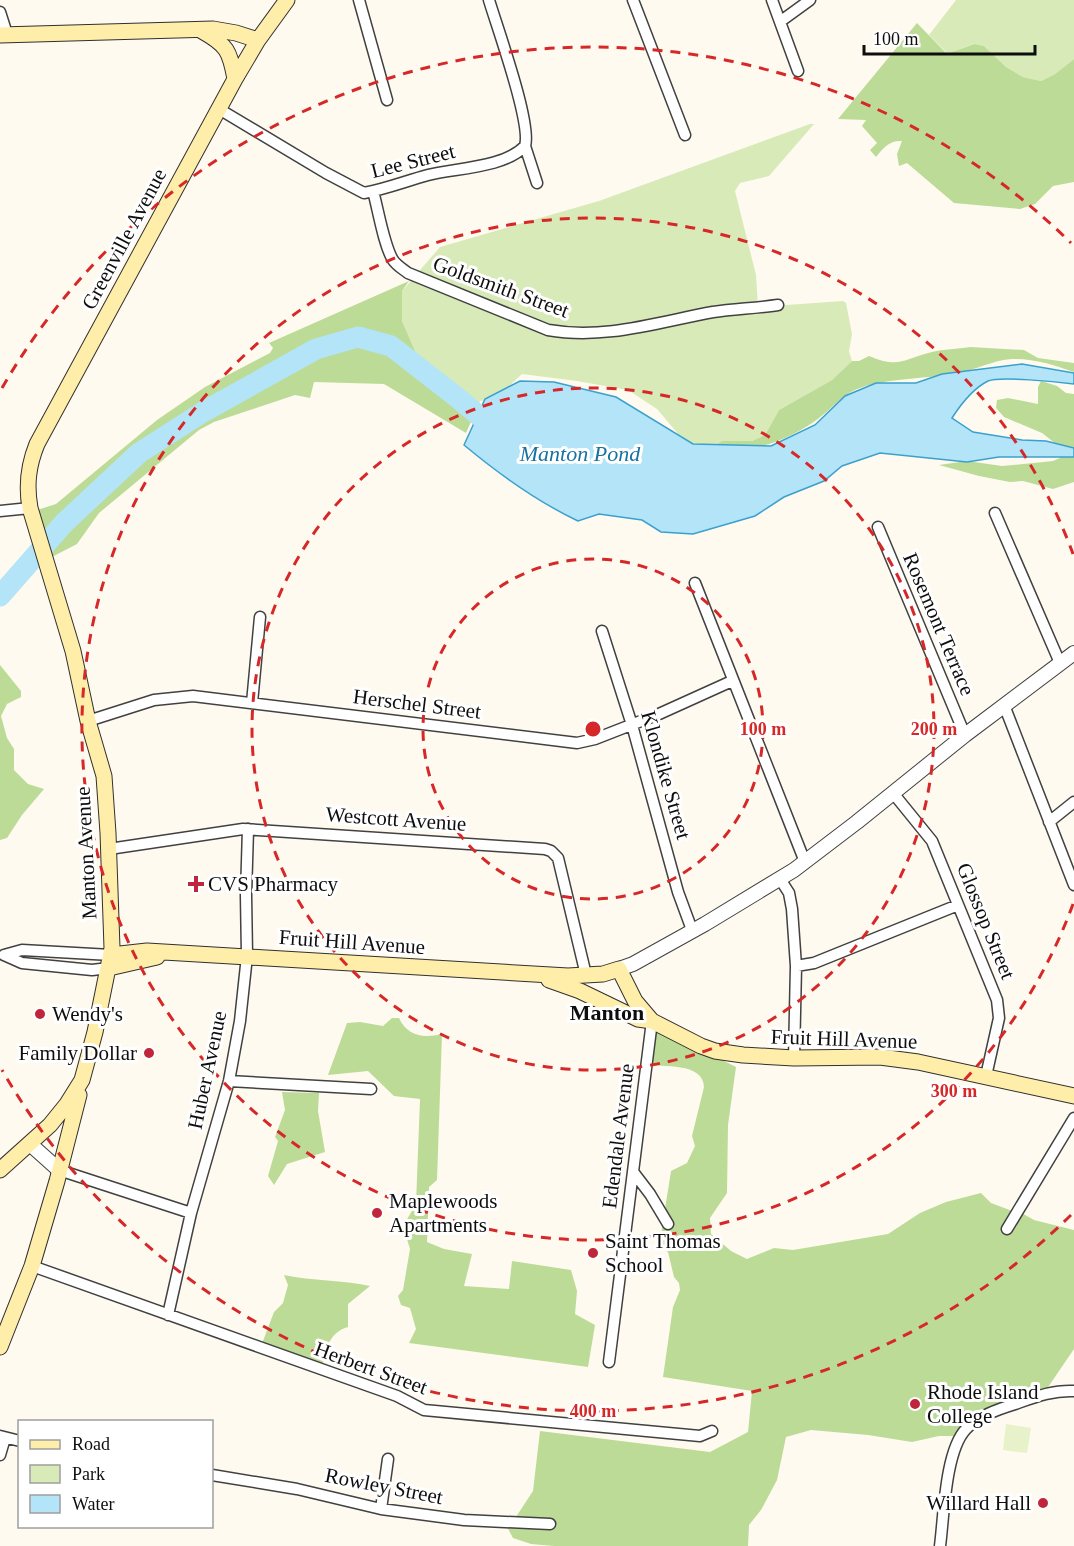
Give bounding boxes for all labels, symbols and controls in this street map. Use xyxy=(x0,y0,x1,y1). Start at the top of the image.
scale bar xyxy=(864,18,1035,56)
text: 100 m xyxy=(873,29,919,49)
street label: Lee Street xyxy=(369,139,458,183)
street label: Greenville Avenue xyxy=(77,164,171,314)
street label: Goldsmith Street xyxy=(430,251,572,323)
water label: Manton Pond xyxy=(519,441,641,466)
street label: Rosemont Terrace xyxy=(898,549,980,699)
street label: Herschel Street xyxy=(352,684,483,724)
street label: Klondike Street xyxy=(636,708,696,842)
centre of rings xyxy=(583,719,603,739)
text: 100 m xyxy=(740,719,786,739)
text: 200 m xyxy=(911,719,957,739)
street label: Manton Avenue xyxy=(71,786,101,920)
street label: Westcott Avenue xyxy=(325,802,467,836)
street label: Glossop Street xyxy=(952,859,1020,983)
place label: CVS Pharmacy xyxy=(208,872,339,896)
marker: CVS Pharmacy xyxy=(189,877,203,891)
street label: Fruit Hill Avenue xyxy=(278,925,426,959)
district label: Manton xyxy=(570,1000,644,1025)
place label: Wendy's xyxy=(52,1002,123,1026)
marker: Wendy's xyxy=(33,1007,47,1021)
street label: Huber Avenue xyxy=(183,1009,231,1131)
street label: Fruit Hill Avenue xyxy=(770,1024,918,1054)
place label: Family Dollar xyxy=(19,1041,137,1065)
marker: Family Dollar xyxy=(142,1046,156,1060)
street label: Edendale Avenue xyxy=(597,1062,639,1210)
text: 300 m xyxy=(931,1081,977,1101)
place label: Maplewoods Apartments xyxy=(389,1189,498,1237)
marker: Maplewoods Apartments xyxy=(370,1206,384,1220)
place label: Saint Thomas School xyxy=(605,1229,721,1277)
marker: Saint Thomas School xyxy=(586,1246,600,1260)
street label: Herbert Street xyxy=(311,1336,431,1400)
place label: Rhode Island College xyxy=(927,1380,1039,1428)
marker: Rhode Island College xyxy=(908,1397,922,1411)
text: 400 m xyxy=(570,1401,616,1421)
legend xyxy=(18,1420,213,1528)
text: Road xyxy=(72,1434,110,1454)
street label: Rowley Street xyxy=(323,1463,445,1509)
text: Park xyxy=(72,1464,105,1484)
place label: Willard Hall xyxy=(926,1491,1031,1515)
text: Water xyxy=(72,1494,115,1514)
marker: Willard Hall xyxy=(1036,1496,1050,1510)

